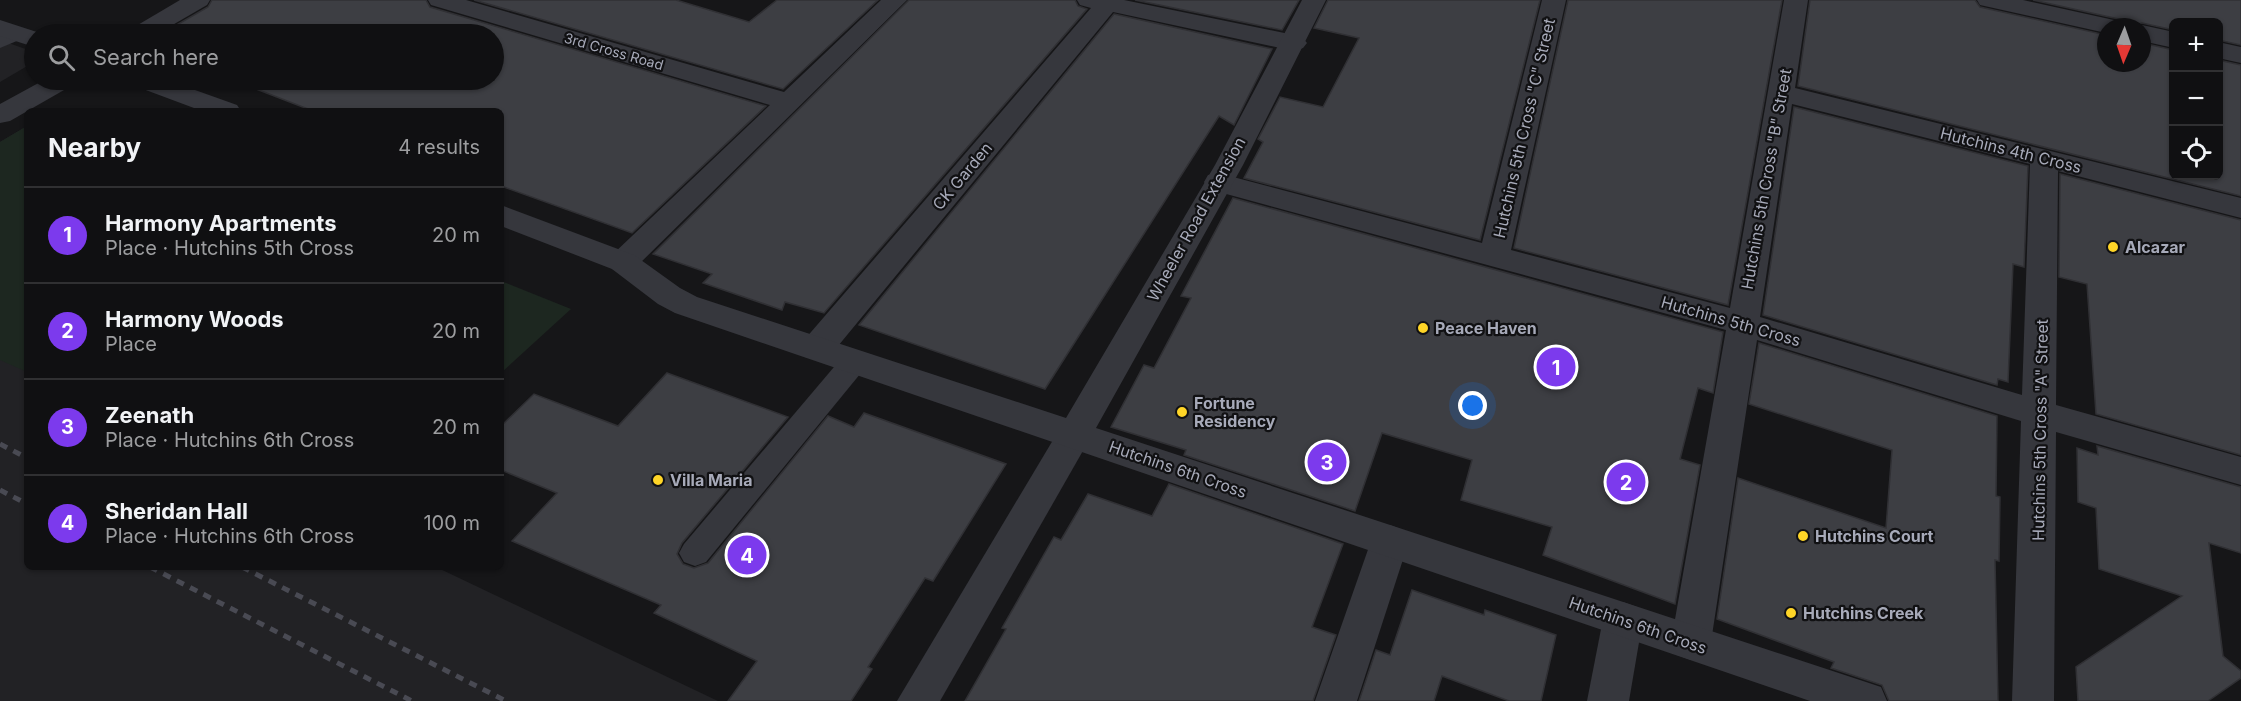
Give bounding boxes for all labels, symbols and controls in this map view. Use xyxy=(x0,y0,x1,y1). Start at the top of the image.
street label: Hutchins 5th Cross "C" Street xyxy=(1489,16,1559,240)
north arrow xyxy=(2097,18,2151,72)
map controls xyxy=(2169,18,2223,180)
button: + xyxy=(2169,18,2223,72)
search box xyxy=(24,24,504,90)
street label: 3rd Cross Road xyxy=(562,29,666,73)
icon: search xyxy=(45,41,78,74)
text: Search here xyxy=(93,44,219,70)
street label: Hutchins 5th Cross "B" Street xyxy=(1737,67,1795,291)
button: − xyxy=(2169,72,2223,126)
street label: Hutchins 4th Cross xyxy=(1938,123,2084,177)
button: locate xyxy=(2169,126,2223,180)
text: Nearby xyxy=(48,132,141,163)
street label: Wheeler Road Extension xyxy=(1143,133,1249,305)
text: 4 results xyxy=(398,135,480,159)
street label: CK Garden xyxy=(928,138,996,214)
text: Harmony Apartments xyxy=(105,210,337,236)
text: 1 xyxy=(63,223,72,247)
text: 20 m xyxy=(432,223,480,247)
text: Place · Hutchins 5th Cross xyxy=(105,236,354,260)
place label: Alcazar xyxy=(2125,237,2186,257)
marker: Alcazar xyxy=(2106,240,2120,254)
street label: Hutchins 5th Cross xyxy=(1659,292,1803,350)
text: Harmony Woods xyxy=(105,306,284,332)
place label: Peace Haven xyxy=(1435,318,1537,338)
text: 2 xyxy=(61,319,74,343)
text: 20 m xyxy=(432,319,480,343)
street label: Hutchins 5th Cross "A" Street xyxy=(2028,319,2052,541)
marker: Peace Haven xyxy=(1416,321,1430,335)
text: Place xyxy=(105,332,157,356)
pin: 1 xyxy=(1536,344,1576,389)
your location xyxy=(1458,391,1487,420)
place label: Fortune Residency xyxy=(1194,393,1276,431)
text: Zeenath xyxy=(105,402,194,428)
marker: Fortune Residency xyxy=(1175,405,1189,419)
text: 3 xyxy=(61,415,74,439)
text: 20 m xyxy=(432,415,480,439)
text: Place · Hutchins 6th Cross xyxy=(105,428,354,452)
street label: Hutchins 6th Cross xyxy=(1106,436,1250,502)
pin: 3 xyxy=(1308,440,1346,484)
pin: 2 xyxy=(1606,460,1646,504)
place label: Villa Maria xyxy=(670,470,752,490)
marker: Villa Maria xyxy=(651,473,665,487)
text: Sheridan Hall xyxy=(105,498,248,524)
text: 4 xyxy=(61,511,74,535)
text: 100 m xyxy=(423,511,480,535)
text: Place · Hutchins 6th Cross xyxy=(105,524,354,548)
place label: Hutchins Court xyxy=(1815,526,1933,546)
marker: Hutchins Court xyxy=(1796,529,1810,543)
pin: 4 xyxy=(728,532,766,578)
street label: Hutchins 6th Cross xyxy=(1566,592,1710,658)
place label: Hutchins Creek xyxy=(1803,603,1924,623)
marker: Hutchins Creek xyxy=(1784,606,1798,620)

